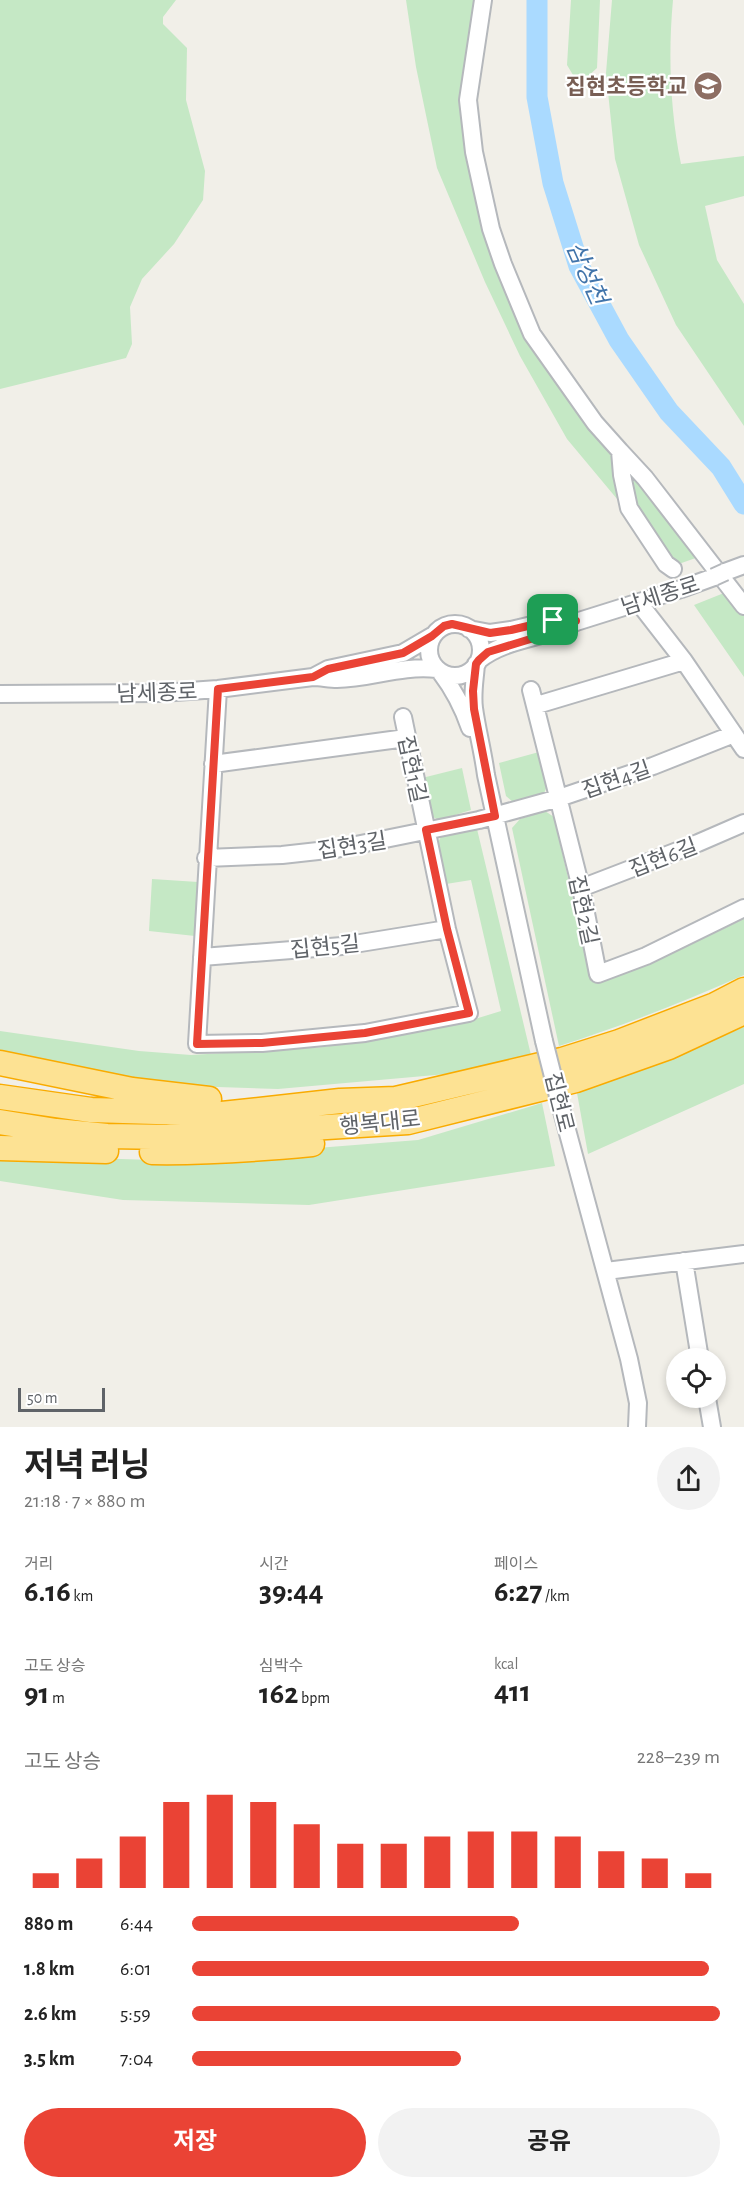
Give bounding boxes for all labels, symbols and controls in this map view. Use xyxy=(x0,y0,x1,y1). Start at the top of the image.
school or university icon: 집현초등학교 xyxy=(692,70,724,102)
place label: 집현초등학교 xyxy=(566,75,687,98)
water label: 삼성천 xyxy=(562,238,613,311)
street label: 남세종로 xyxy=(618,572,702,619)
pin xyxy=(527,594,578,645)
icon: arrive xyxy=(536,603,569,636)
street label: 남세종로 xyxy=(116,680,198,705)
street label: 집현1길 xyxy=(394,733,431,805)
street label: 집현4길 xyxy=(579,757,654,802)
street label: 집현3길 xyxy=(316,829,388,862)
street label: 집현6길 xyxy=(626,834,700,881)
street label: 집현2길 xyxy=(565,873,602,947)
street label: 집현5길 xyxy=(289,931,361,962)
street label: 집현로 xyxy=(541,1070,578,1134)
street label: 행복대로 xyxy=(339,1107,422,1138)
map controls xyxy=(666,1348,726,1408)
button: locate xyxy=(666,1348,726,1408)
scale bar xyxy=(18,1385,105,1412)
text: 50 m xyxy=(27,1390,58,1406)
button: share xyxy=(657,1447,720,1510)
text: 저녁 러닝 xyxy=(24,1450,150,1483)
text: 21:18 · 7 × 880 m xyxy=(24,1491,145,1511)
text: 거리 xyxy=(24,1556,53,1572)
text: 시간 xyxy=(259,1556,288,1572)
text: 페이스 xyxy=(494,1556,538,1572)
text: 6.16 xyxy=(24,1577,71,1607)
text: 39:44 xyxy=(259,1577,323,1607)
text: 6:27 xyxy=(494,1577,542,1607)
text: km xyxy=(71,1588,93,1604)
text: /km xyxy=(542,1588,570,1604)
text: kcal xyxy=(494,1656,518,1672)
text: 고도 상승 xyxy=(24,1658,86,1674)
text: 심박수 xyxy=(259,1658,303,1674)
text: 411 xyxy=(494,1677,531,1707)
text: 91 xyxy=(24,1679,49,1709)
text: 162 xyxy=(259,1679,298,1709)
text: m xyxy=(49,1690,65,1706)
text: bpm xyxy=(298,1690,330,1706)
text: 228–239 m xyxy=(637,1747,720,1767)
text: 고도 상승 xyxy=(24,1752,101,1772)
text: 880 m xyxy=(24,1914,73,1934)
text: 6:44 xyxy=(120,1914,153,1934)
text: 1.8 km xyxy=(24,1959,75,1979)
text: 6:01 xyxy=(120,1959,151,1979)
text: 2.6 km xyxy=(24,2004,77,2024)
text: 5:59 xyxy=(120,2004,151,2024)
text: 3.5 km xyxy=(24,2049,75,2069)
text: 7:04 xyxy=(120,2049,153,2069)
button: 저장 xyxy=(24,2108,366,2177)
button: 공유 xyxy=(378,2108,720,2177)

